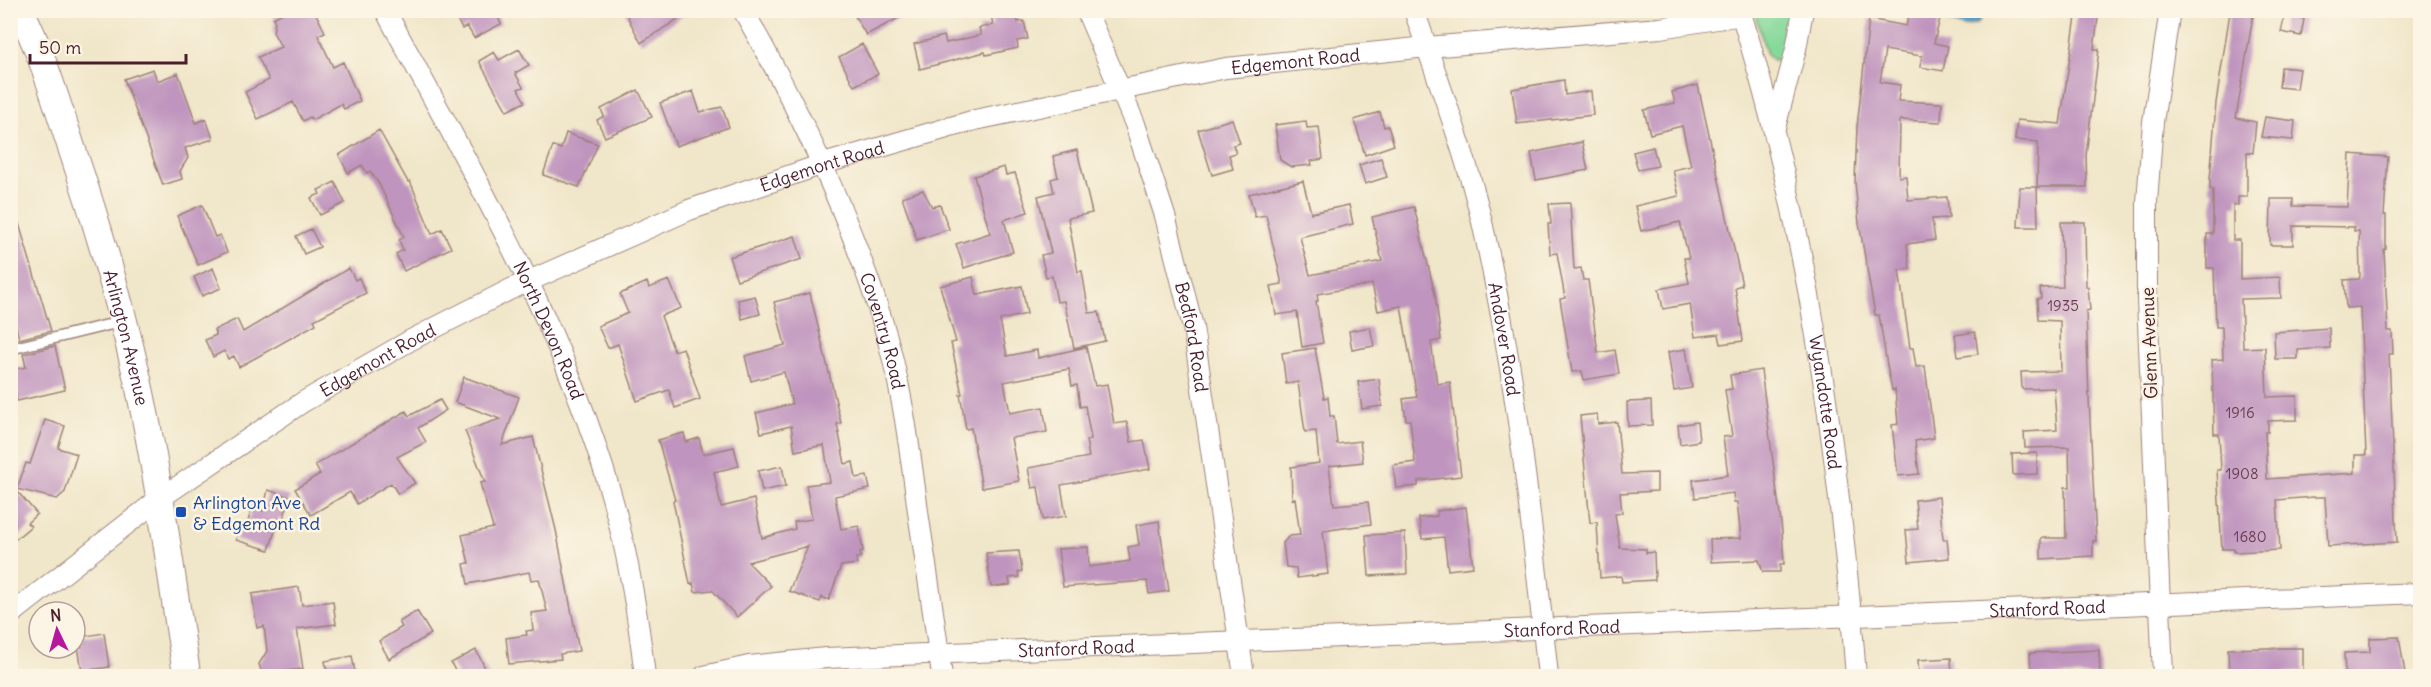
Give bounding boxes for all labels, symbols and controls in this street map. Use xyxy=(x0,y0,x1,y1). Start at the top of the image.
scale bar xyxy=(30,27,186,65)
text: 50 m xyxy=(39,36,81,59)
street label: Edgemont Road xyxy=(1230,43,1361,79)
street label: Edgemont Road xyxy=(756,135,887,196)
street label: North Devon Road xyxy=(509,257,590,403)
street label: Arlington Avenue xyxy=(99,267,154,407)
street label: Coventry Road xyxy=(855,269,911,392)
street label: Bedford Road xyxy=(1170,279,1214,394)
street label: Andover Road xyxy=(1483,280,1526,398)
street label: Glenn Avenue xyxy=(2136,287,2162,399)
house number: 1935 xyxy=(2047,296,2079,315)
street label: Edgemont Road xyxy=(315,318,440,402)
street label: Wyandotte Road xyxy=(1805,333,1847,471)
house number: 1916 xyxy=(2225,403,2255,422)
house number: 1908 xyxy=(2225,464,2259,483)
place label: Arlington Ave & Edgemont Rd xyxy=(193,491,321,535)
marker: Arlington Ave & Edgemont Rd xyxy=(174,505,188,519)
house number: 1680 xyxy=(2233,527,2267,546)
street label: Stanford Road xyxy=(1989,594,2107,622)
north arrow xyxy=(27,600,87,660)
text: N xyxy=(49,605,62,626)
street label: Stanford Road xyxy=(1503,614,1621,642)
street label: Stanford Road xyxy=(1018,634,1135,662)

